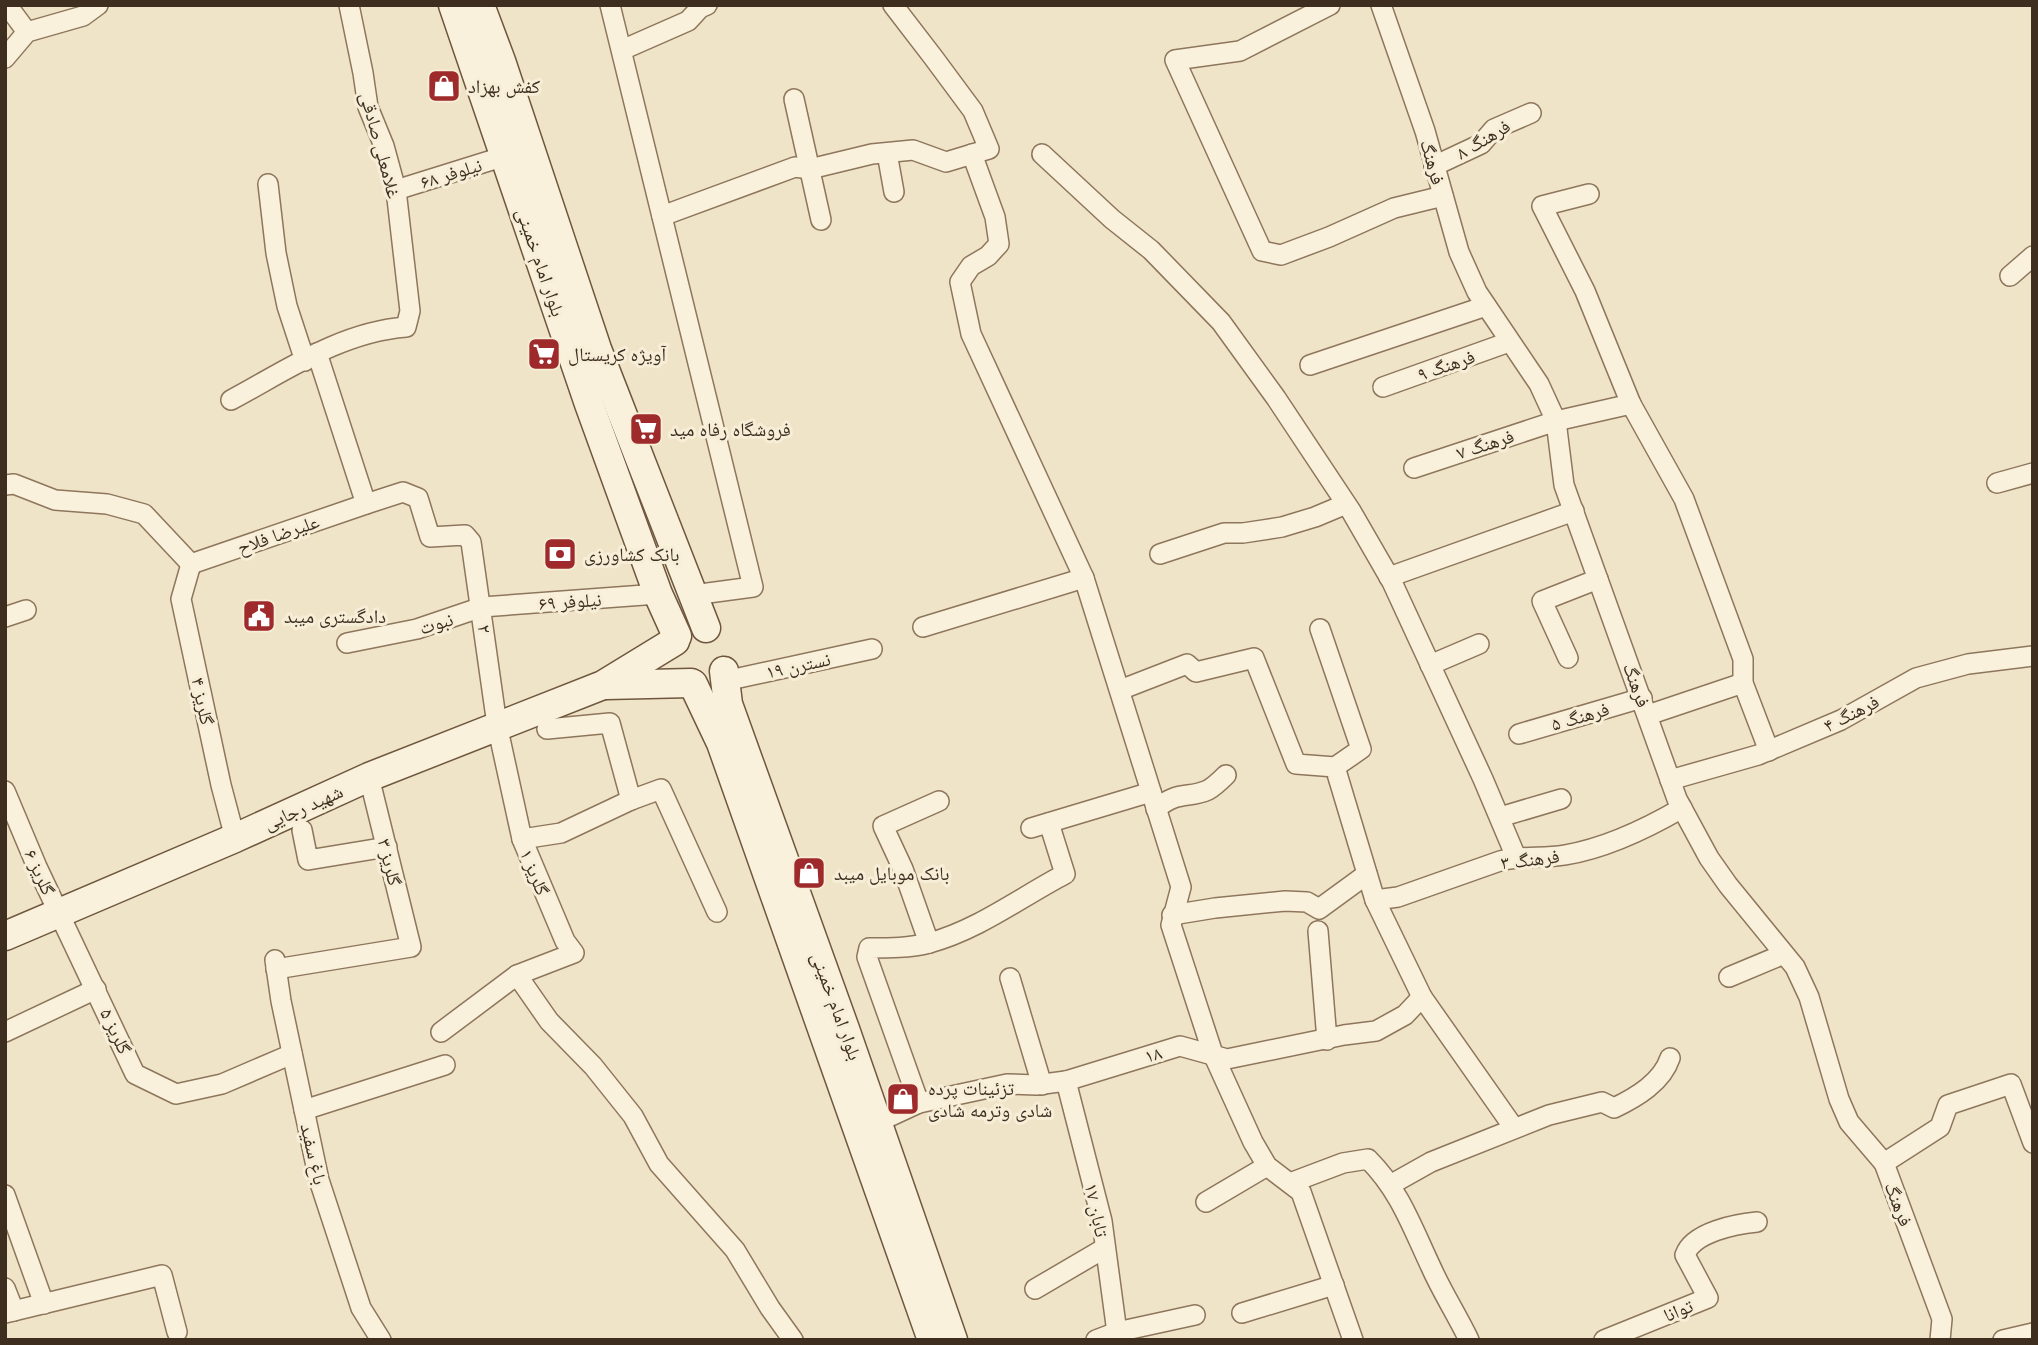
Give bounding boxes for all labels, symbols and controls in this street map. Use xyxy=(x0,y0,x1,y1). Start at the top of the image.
shop icon: کفش بهزاد xyxy=(425,67,463,105)
place label: کفش بهزاد xyxy=(468,74,540,98)
street label: غلامعلی صادقی xyxy=(355,89,407,201)
street label: فرهنگ ۸ xyxy=(1451,113,1515,165)
street label: فرهنگ xyxy=(1415,137,1451,187)
street label: نیلوفر ۶۸ xyxy=(417,152,485,194)
street label: بلوار امام خمینی xyxy=(509,205,571,320)
supermarket icon: آویژه کریستال xyxy=(525,335,563,373)
place label: آویژه کریستال xyxy=(568,342,667,366)
street label: فرهنگ ۹ xyxy=(1414,344,1478,386)
supermarket icon: فروشگاه رفاه مید xyxy=(627,410,665,448)
place label: فروشگاه رفاه مید xyxy=(670,417,791,441)
street label: فرهنگ ۷ xyxy=(1453,423,1517,465)
street label: علیرضا فلاح xyxy=(234,509,323,559)
bank icon: بانک کشاورزی xyxy=(541,535,579,573)
place label: بانک کشاورزی xyxy=(584,542,680,566)
street label: نیلوفر ۶۹ xyxy=(538,587,602,615)
public building icon: دادگستری میبد xyxy=(240,597,278,635)
place label: دادگستری میبد xyxy=(284,604,386,628)
street label: نبوت xyxy=(416,607,456,639)
street label: ۲ xyxy=(473,623,497,635)
street label: نسترن ۱۹ xyxy=(763,646,833,684)
street label: فرهنگ xyxy=(1618,659,1656,711)
street label: گلریز ۴ xyxy=(186,675,220,727)
street label: فرهنگ ۴ xyxy=(1819,689,1883,737)
street label: فرهنگ ۵ xyxy=(1548,696,1612,736)
street label: شهید رجایی xyxy=(260,779,346,835)
street label: گلریز ۳ xyxy=(373,836,407,888)
street label: فرهنگ ۳ xyxy=(1499,843,1561,875)
street label: گلریز ۶ xyxy=(19,845,61,899)
street label: گلریز ۱ xyxy=(515,845,555,899)
shop icon: بانک موبایل میبد xyxy=(790,854,828,892)
place label: بانک موبایل میبد xyxy=(834,861,949,885)
street label: بلوار امام خمینی xyxy=(804,949,868,1064)
street label: گلریز ۵ xyxy=(95,1004,137,1058)
street label: ۱۸ xyxy=(1141,1040,1165,1068)
place label: تزئینات پرده شادی وترمه شادی xyxy=(928,1076,1052,1122)
shop icon: تزئینات پرده شادی وترمه شادی xyxy=(884,1080,922,1118)
street label: باغ سفید xyxy=(295,1121,333,1187)
street label: فرهنگ xyxy=(1880,1178,1918,1230)
street label: تابان ۱۷ xyxy=(1080,1181,1114,1240)
street label: توانا xyxy=(1660,1293,1697,1327)

